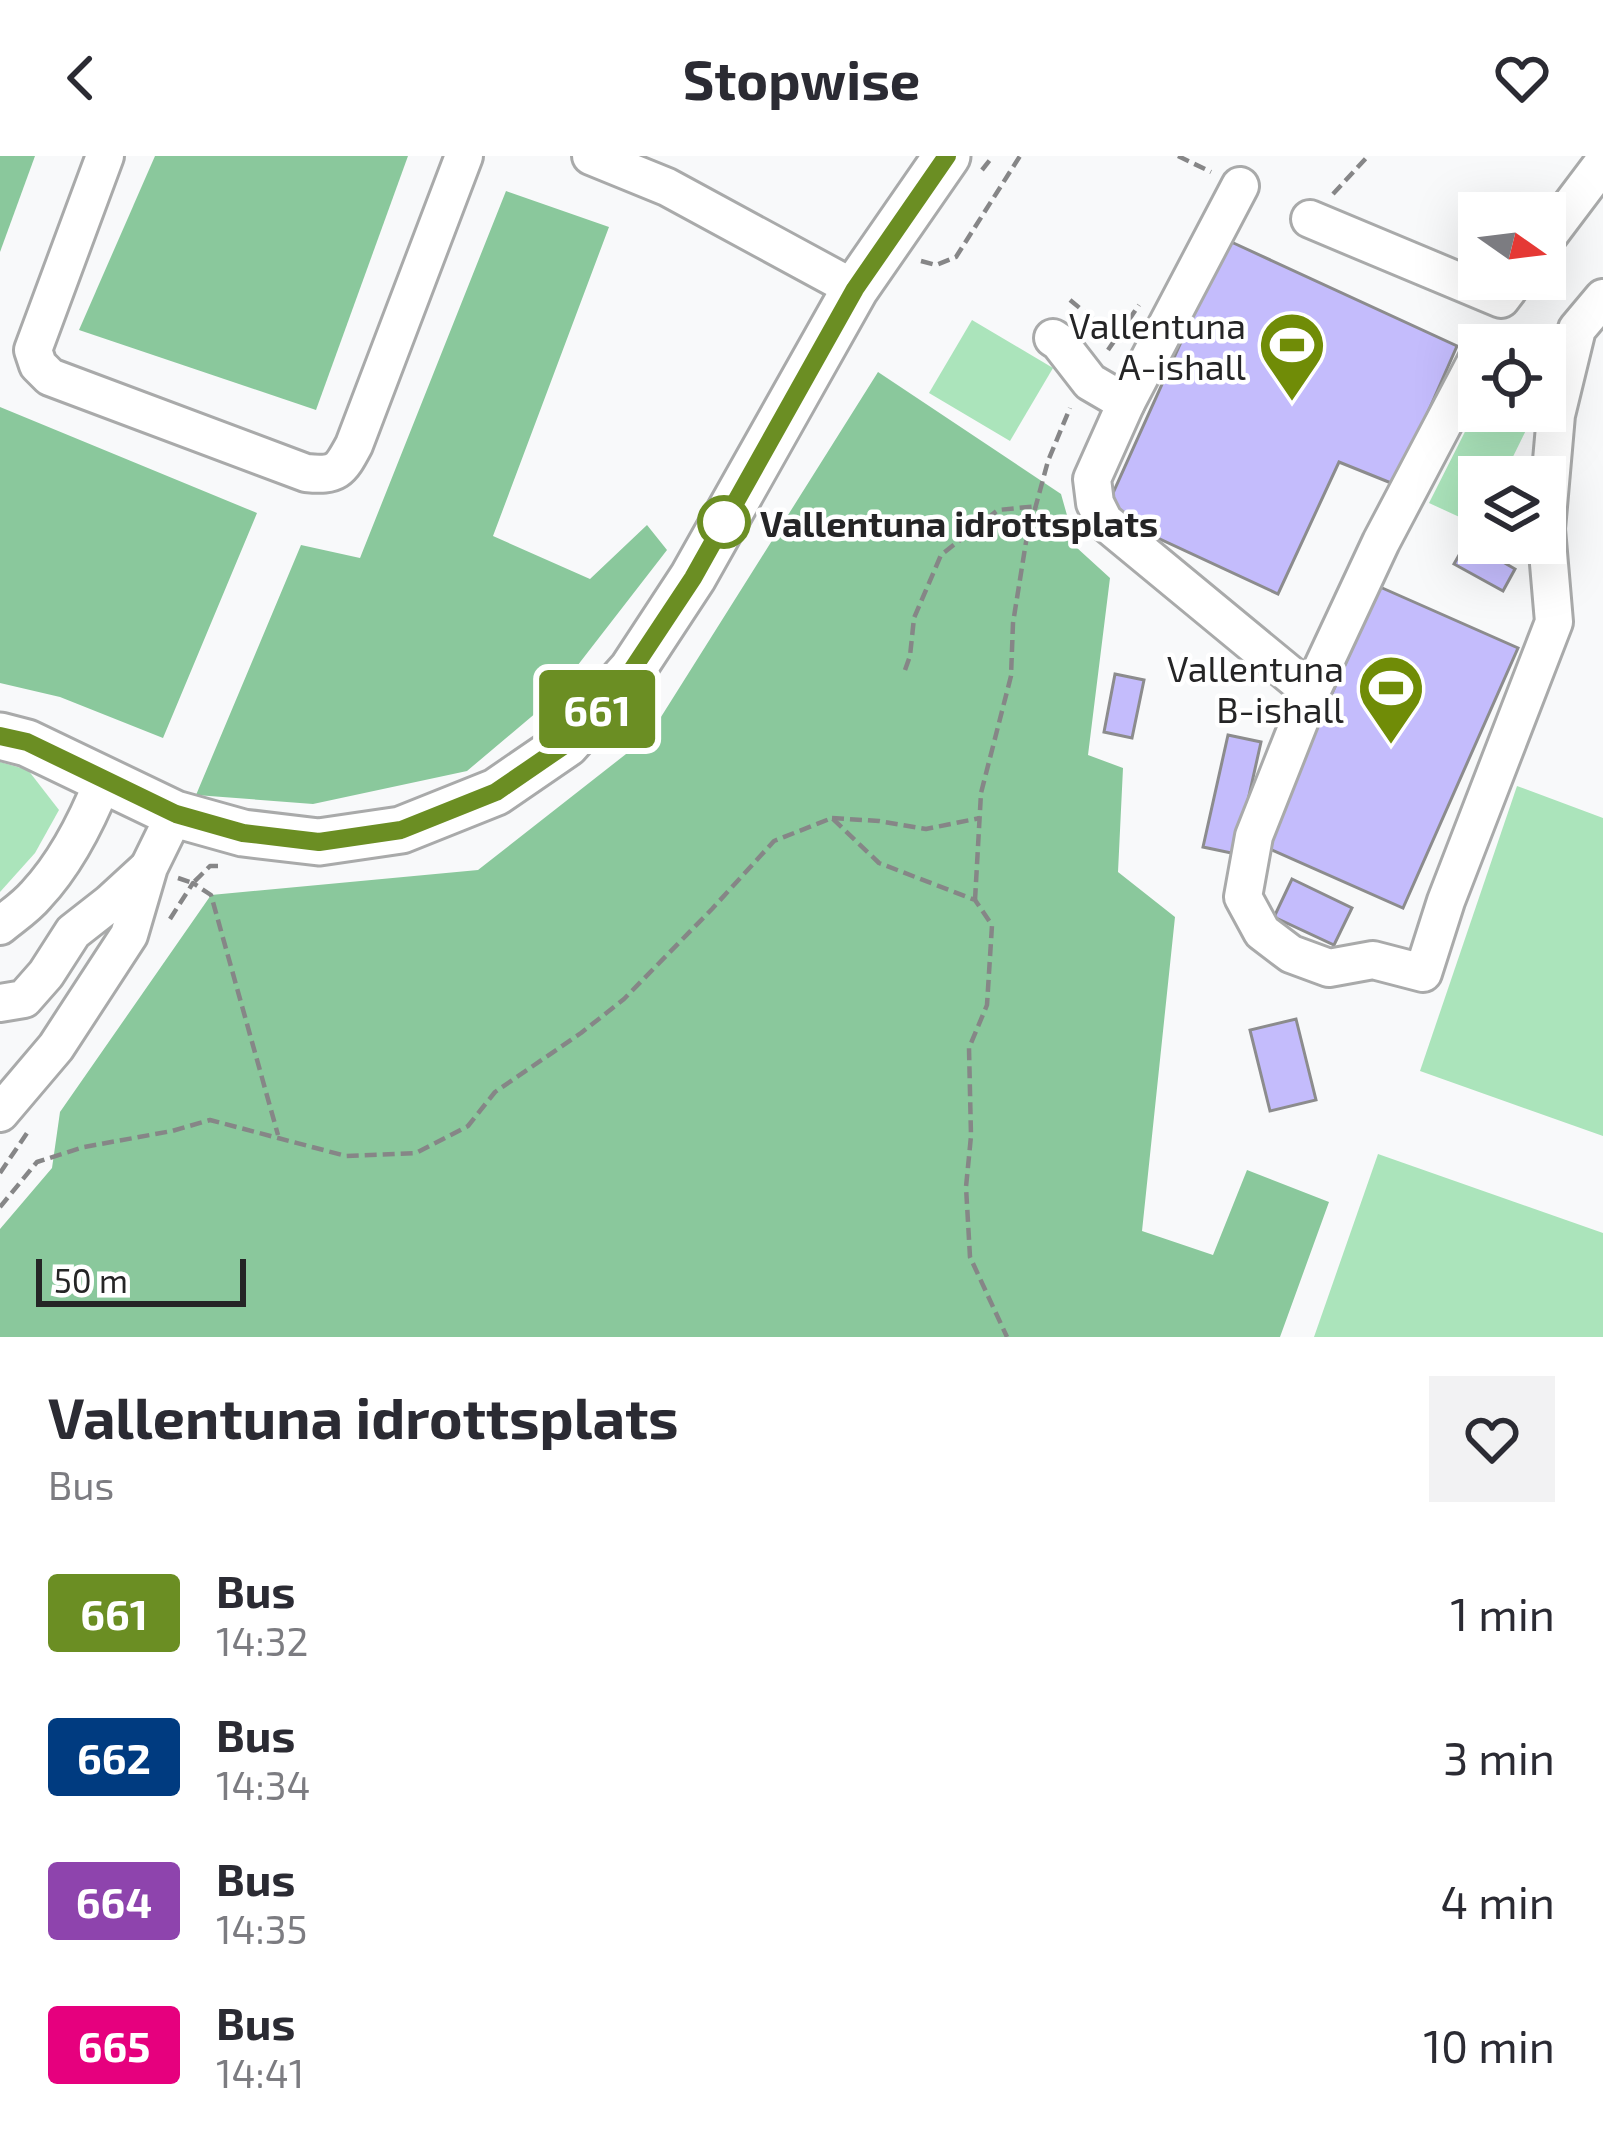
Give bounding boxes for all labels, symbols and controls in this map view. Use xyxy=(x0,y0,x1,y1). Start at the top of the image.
icon: back xyxy=(48,45,114,111)
icon: heart xyxy=(1489,45,1555,111)
text: Stopwise xyxy=(683,46,920,111)
north arrow xyxy=(1458,192,1566,300)
map controls xyxy=(1458,192,1566,564)
place label: Vallentuna A-ishall xyxy=(1069,303,1246,387)
sports icon: Vallentuna A-ishall xyxy=(1257,310,1327,404)
button: locate xyxy=(1458,324,1566,432)
button: layers xyxy=(1458,456,1566,564)
marker: Vallentuna idrottsplats xyxy=(699,497,749,547)
place label: Vallentuna idrottsplats xyxy=(760,501,1158,544)
place label: Vallentuna B-ishall xyxy=(1167,646,1344,730)
sports icon: Vallentuna B-ishall xyxy=(1356,653,1426,747)
line badge: 661 xyxy=(528,670,666,748)
text: 661 xyxy=(563,684,631,734)
scale bar xyxy=(36,1253,246,1306)
text: 50 m xyxy=(54,1260,128,1300)
button: heart xyxy=(1429,1376,1555,1502)
text: Vallentuna idrottsplats xyxy=(48,1382,679,1450)
text: Bus xyxy=(48,1461,114,1508)
text: Bus xyxy=(216,1563,295,1617)
text: 1 min xyxy=(1450,1586,1555,1640)
text: 661 xyxy=(80,1588,148,1638)
text: 14:32 xyxy=(216,1617,308,1664)
text: Bus xyxy=(216,1707,295,1761)
text: 3 min xyxy=(1443,1730,1555,1784)
text: 662 xyxy=(77,1732,151,1782)
text: 14:34 xyxy=(216,1761,310,1808)
text: Bus xyxy=(216,1851,295,1905)
text: 4 min xyxy=(1441,1874,1555,1928)
text: 664 xyxy=(76,1876,152,1926)
text: 14:35 xyxy=(216,1905,307,1952)
text: Bus xyxy=(216,1995,295,2049)
text: 10 min xyxy=(1423,2018,1555,2072)
text: 665 xyxy=(78,2020,150,2070)
text: 14:41 xyxy=(216,2049,304,2096)

